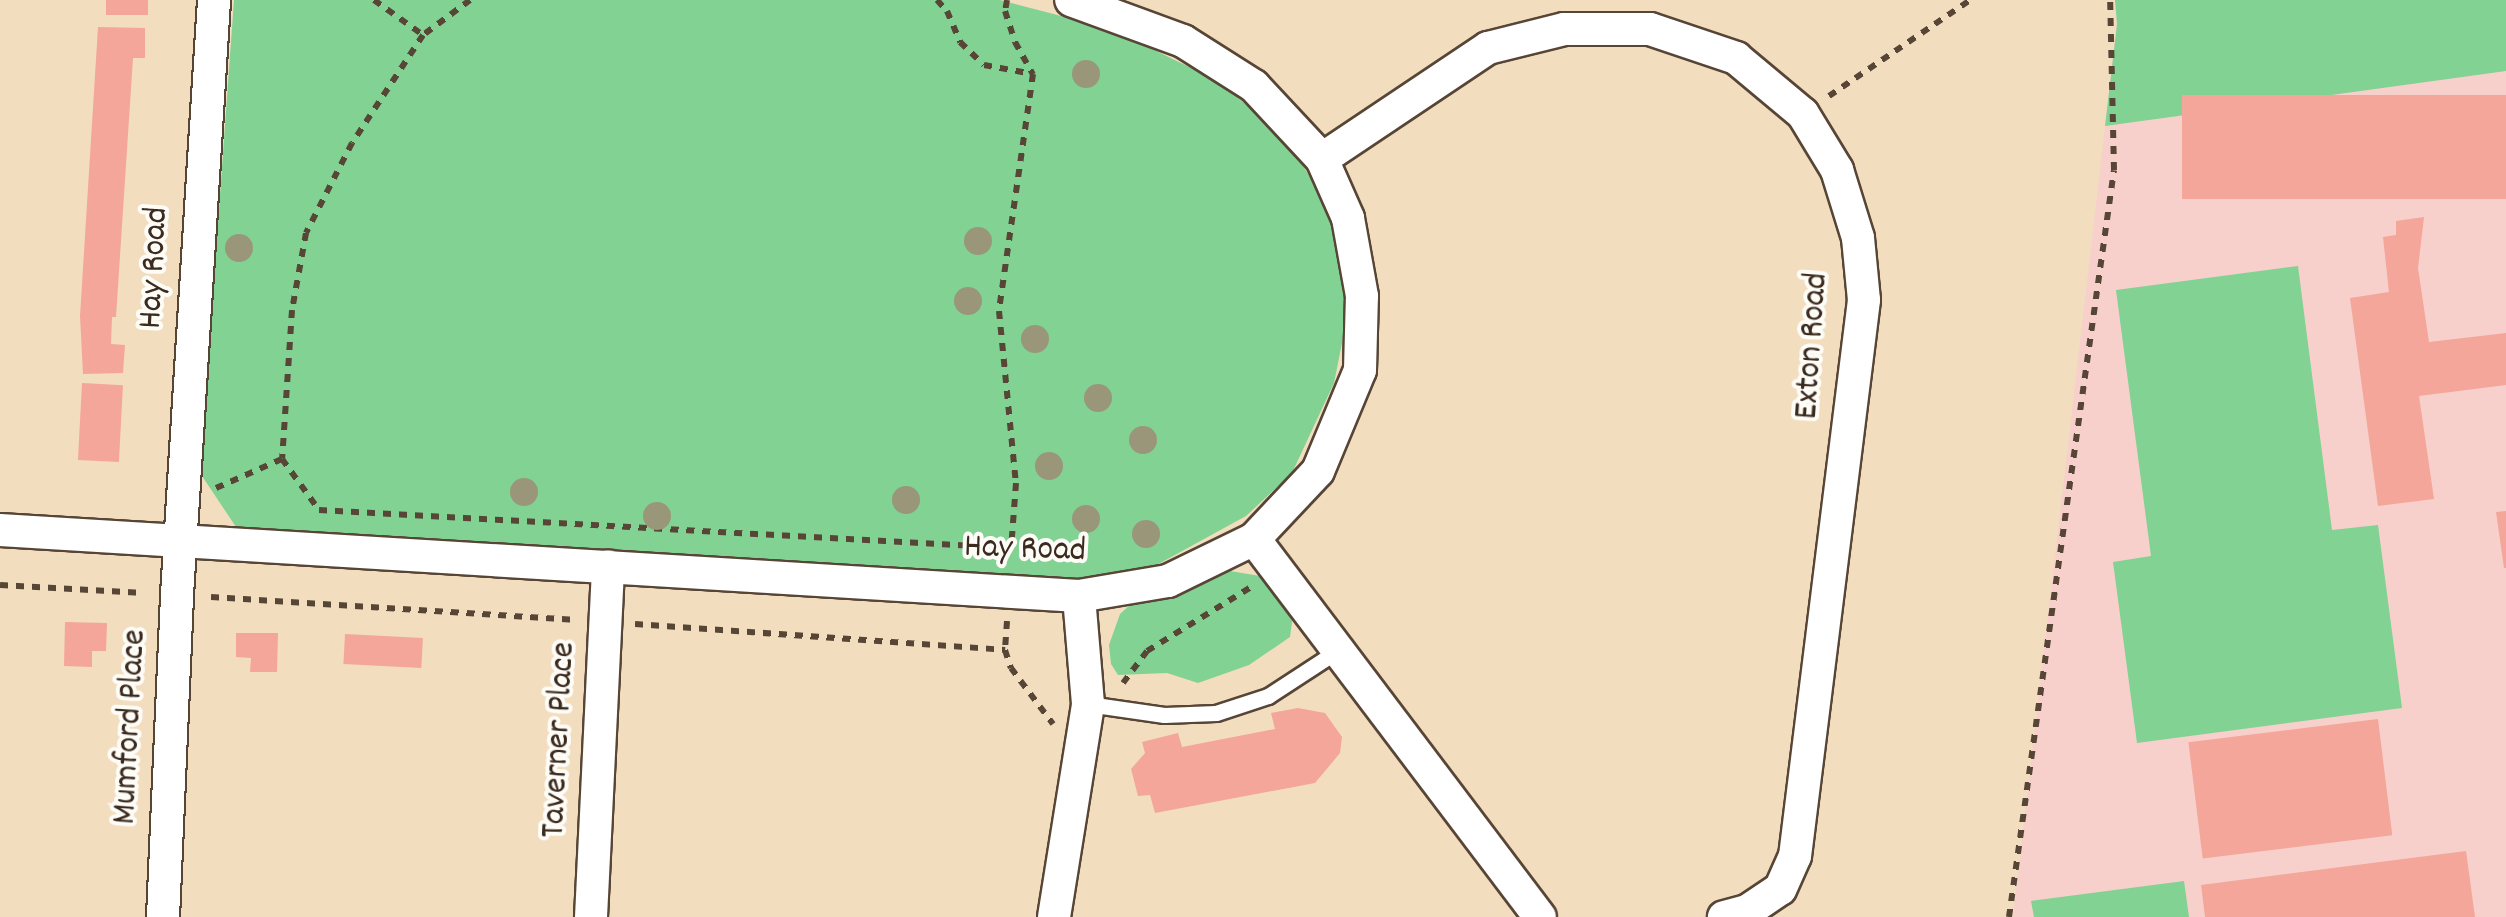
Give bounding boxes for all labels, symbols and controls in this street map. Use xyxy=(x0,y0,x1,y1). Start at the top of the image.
street label: Hay Road xyxy=(131,206,179,330)
street label: Exton Road xyxy=(1787,271,1839,421)
street label: Hay Road xyxy=(963,527,1087,573)
street label: Mumford Place xyxy=(105,629,157,825)
street label: Taverner Place xyxy=(534,641,586,839)

